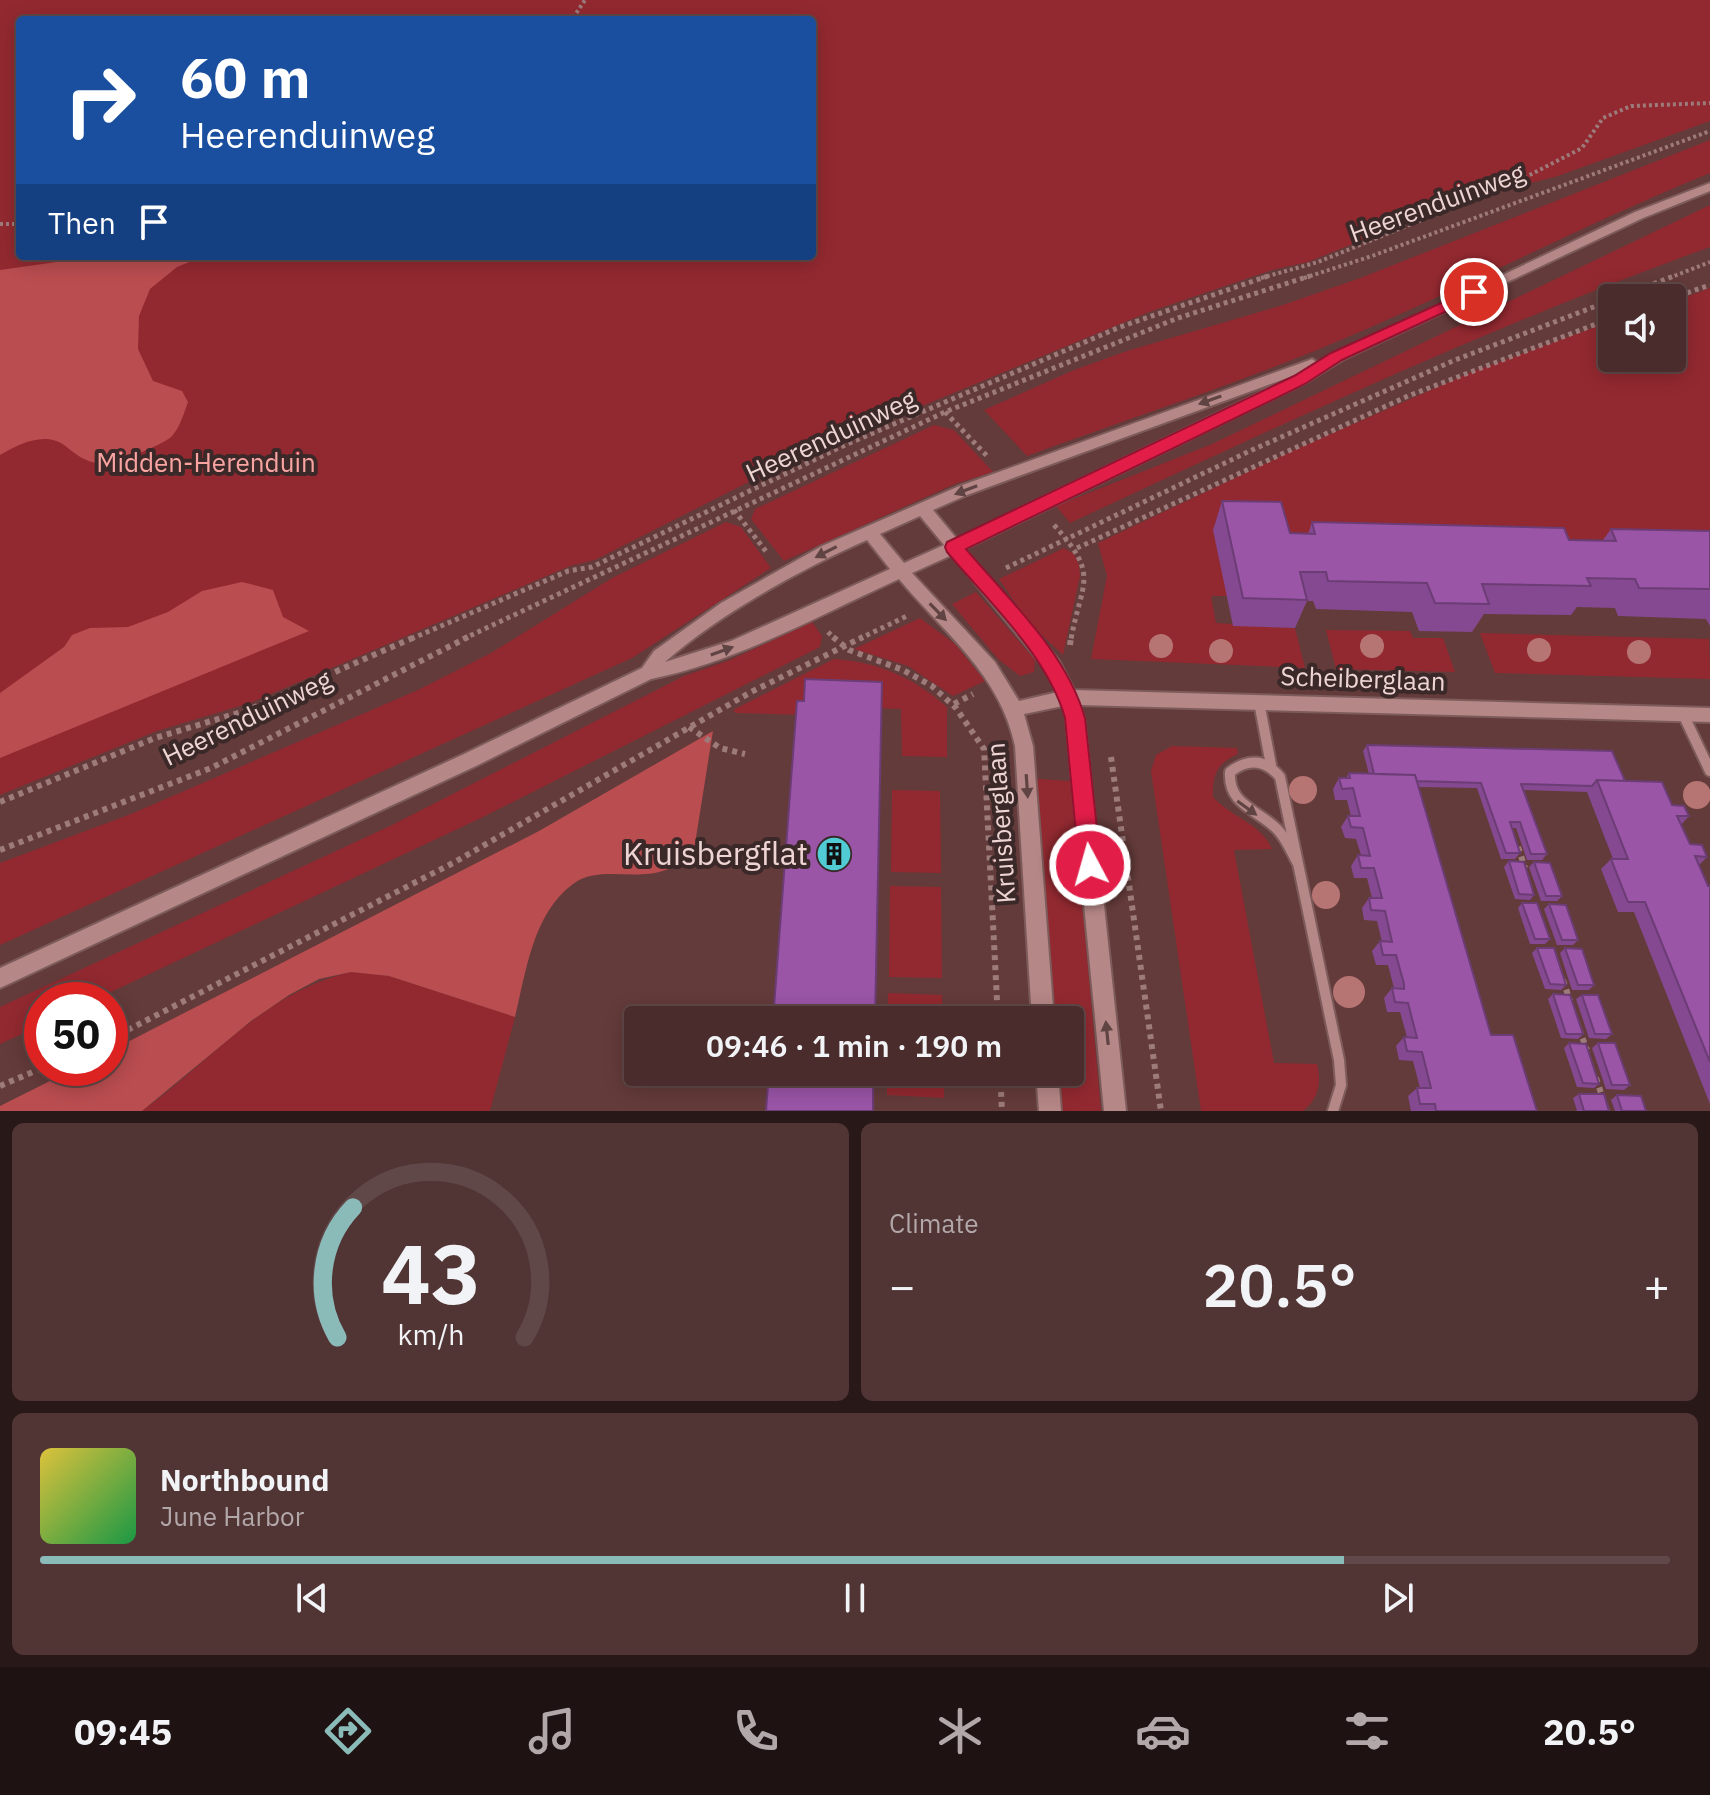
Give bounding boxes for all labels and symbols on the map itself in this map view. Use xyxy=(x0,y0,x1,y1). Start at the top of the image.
street label: Heerenduinweg xyxy=(1344,154,1529,250)
pin xyxy=(1440,258,1508,326)
street label: Heerenduinweg xyxy=(740,381,921,489)
one-way arrow xyxy=(1198,395,1222,407)
park label: Midden-Herenduin xyxy=(96,445,316,479)
one-way arrow xyxy=(954,484,978,497)
one-way arrow xyxy=(814,545,837,558)
one-way arrow xyxy=(929,602,947,621)
one-way arrow xyxy=(711,644,735,657)
street label: Scheiberglaan xyxy=(1280,658,1446,698)
street label: Heerenduinweg xyxy=(156,661,337,773)
street label: Kruisberglaan xyxy=(977,741,1023,905)
one-way arrow xyxy=(1021,774,1034,799)
one-way arrow xyxy=(1237,799,1257,815)
position arrow xyxy=(1048,823,1132,907)
place label: Kruisbergflat xyxy=(623,832,808,874)
building icon: Kruisbergflat xyxy=(815,835,853,873)
speed limit sign: 50 xyxy=(24,982,128,1086)
one-way arrow xyxy=(1101,1020,1114,1045)

